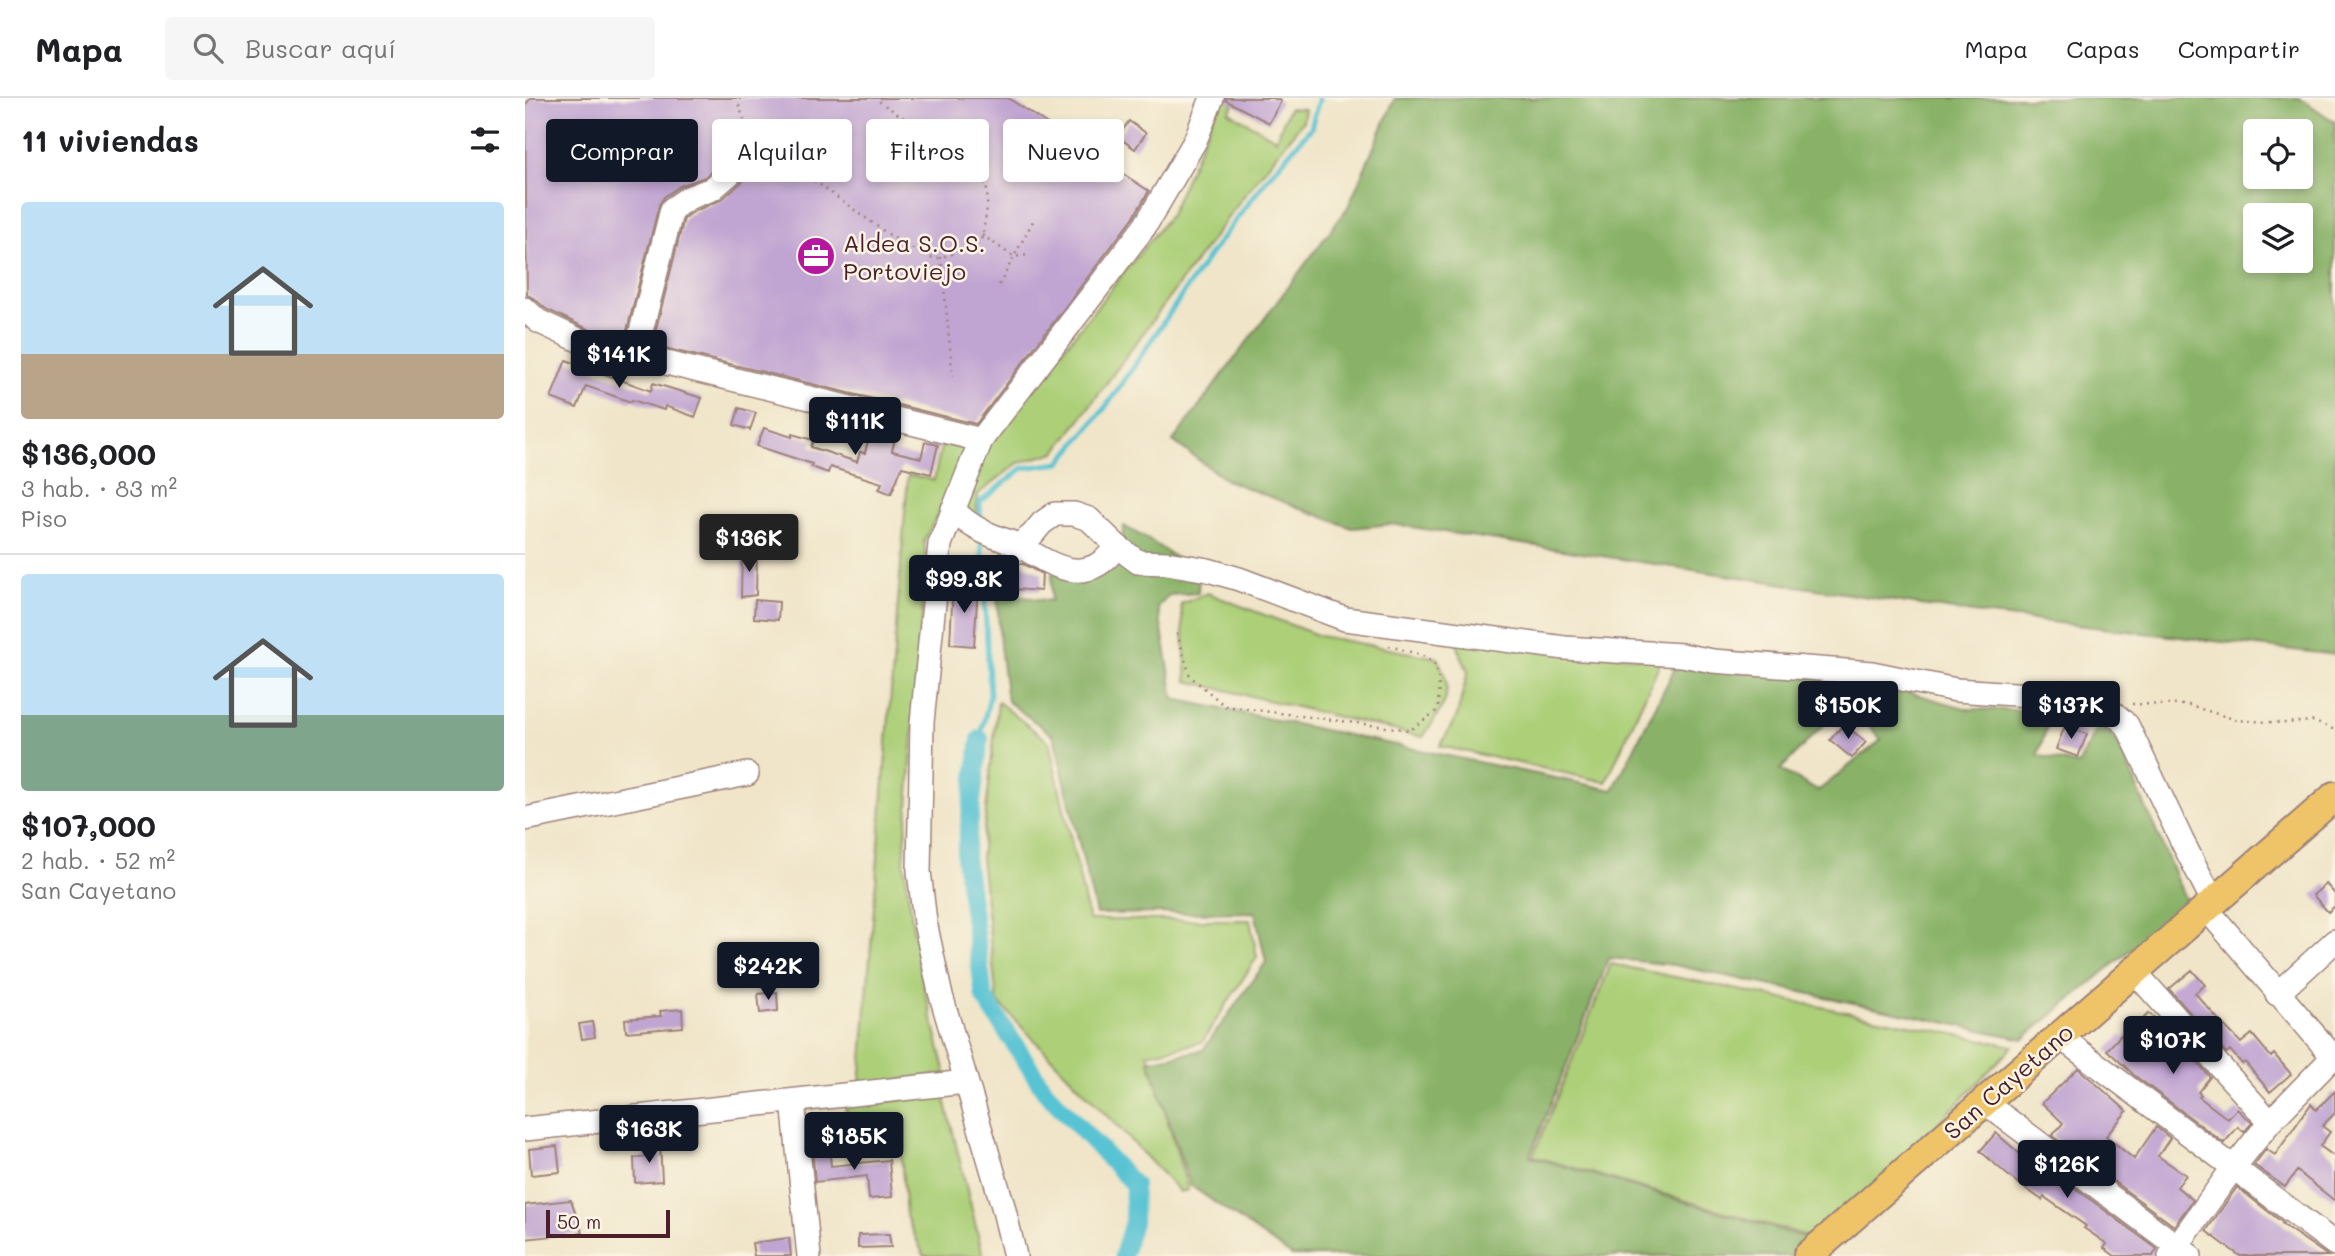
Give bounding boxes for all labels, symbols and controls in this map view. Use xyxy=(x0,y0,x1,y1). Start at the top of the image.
search box xyxy=(165,17,655,80)
text: Mapa xyxy=(35,27,123,70)
icon: search xyxy=(189,29,227,67)
text: Buscar aquí xyxy=(245,31,396,65)
text: Mapa xyxy=(1964,33,2028,64)
text: Capas xyxy=(2066,33,2140,64)
text: Compartir xyxy=(2178,33,2300,64)
chip: Comprar xyxy=(546,119,698,182)
chip: Alquilar xyxy=(712,119,852,182)
chip: Filtros xyxy=(866,119,989,182)
chip: Nuevo xyxy=(1003,119,1124,182)
map controls xyxy=(2243,119,2313,273)
button: locate xyxy=(2243,119,2313,189)
text: 11 viviendas xyxy=(21,120,199,160)
icon: filters xyxy=(466,121,504,159)
button: layers xyxy=(2243,203,2313,273)
place label: Aldea S.O.S. Portoviejo xyxy=(843,227,986,286)
office icon: Aldea S.O.S. Portoviejo xyxy=(795,235,837,277)
icon: home xyxy=(200,248,326,374)
pin: $141K xyxy=(570,330,668,390)
text: $141K xyxy=(587,338,651,368)
pin: $111K xyxy=(806,398,904,457)
text: $111K xyxy=(825,405,885,435)
text: $136,000 xyxy=(21,433,156,473)
text: 3 hab. · 83 m² xyxy=(21,473,177,503)
text: Piso xyxy=(21,503,67,533)
pin: $136K xyxy=(700,514,798,574)
text: $136K xyxy=(715,522,783,552)
pin: $99.3K xyxy=(907,556,1021,615)
text: $99.3K xyxy=(925,563,1003,593)
icon: home xyxy=(200,620,326,746)
pin: $150K xyxy=(1799,682,1897,741)
pin: $137K xyxy=(2022,682,2120,741)
text: $150K xyxy=(1814,689,1882,719)
text: $137K xyxy=(2038,689,2104,719)
text: $107,000 xyxy=(21,805,156,845)
text: 2 hab. · 52 m² xyxy=(21,845,175,875)
text: San Cayetano xyxy=(21,875,176,905)
pin: $242K xyxy=(719,942,817,1002)
text: $242K xyxy=(733,950,803,980)
street label: San Cayetano xyxy=(1937,1016,2079,1146)
pin: $107K xyxy=(2124,1016,2222,1076)
text: $107K xyxy=(2139,1024,2207,1054)
pin: $163K xyxy=(600,1105,698,1165)
pin: $185K xyxy=(805,1112,903,1172)
text: $163K xyxy=(615,1113,683,1143)
text: $185K xyxy=(820,1120,888,1150)
pin: $126K xyxy=(2018,1140,2116,1200)
text: $126K xyxy=(2034,1148,2100,1178)
scale bar xyxy=(546,1207,670,1239)
text: 50 m xyxy=(557,1209,601,1234)

